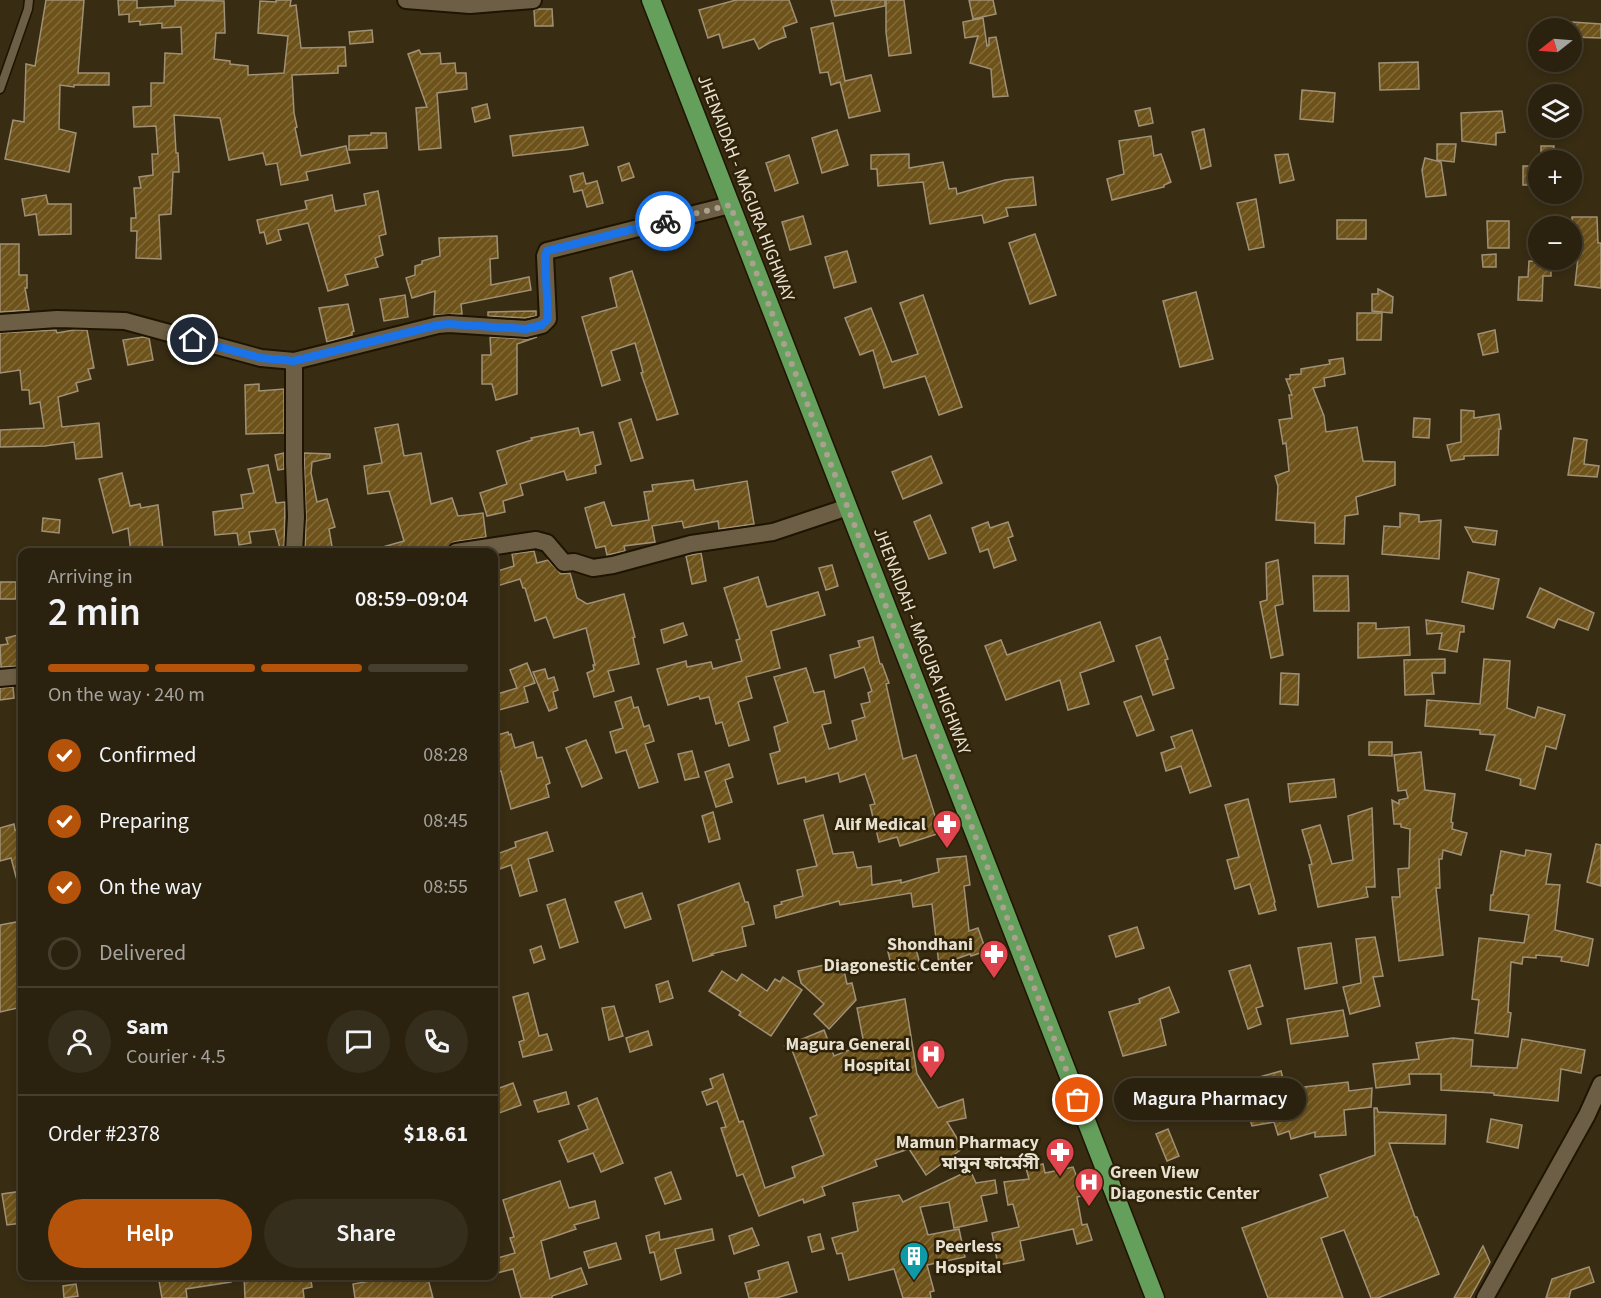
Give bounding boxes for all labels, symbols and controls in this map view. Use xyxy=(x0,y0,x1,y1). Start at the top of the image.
north arrow xyxy=(1528,18,1582,72)
map controls xyxy=(1528,18,1582,270)
street label: JHENAIDAH - MAGURA HIGHWAY xyxy=(691,71,801,306)
button: layers xyxy=(1528,84,1582,138)
button: + xyxy=(1528,150,1582,204)
courier xyxy=(635,191,695,251)
icon: bike xyxy=(649,205,682,238)
button: − xyxy=(1528,216,1582,270)
pin xyxy=(167,314,218,365)
icon: home xyxy=(176,323,209,356)
street label: JHENAIDAH - MAGURA HIGHWAY xyxy=(867,524,977,759)
text: Arriving in xyxy=(48,563,133,591)
text: 08:59–09:04 xyxy=(355,583,468,615)
text: 2 min xyxy=(48,585,141,641)
text: On the way · 240 m xyxy=(48,681,205,709)
icon: check xyxy=(48,739,81,772)
text: Confirmed xyxy=(99,739,196,771)
text: 08:28 xyxy=(423,741,468,769)
icon: check xyxy=(48,805,81,838)
text: Preparing xyxy=(99,805,189,837)
text: 08:45 xyxy=(423,807,468,835)
pharmacy icon: Alif Medical xyxy=(931,808,963,850)
place label: Alif Medical xyxy=(834,812,926,837)
icon: check xyxy=(48,871,81,904)
text: On the way xyxy=(99,871,202,903)
text: 08:55 xyxy=(423,873,468,901)
place label: Shondhani Diagonestic Center xyxy=(824,932,974,978)
text: Delivered xyxy=(99,937,186,969)
pharmacy icon: Shondhani Diagonestic Center xyxy=(978,938,1010,980)
button: person xyxy=(48,1010,111,1073)
button: chat xyxy=(327,1010,390,1073)
button: phone xyxy=(405,1010,468,1073)
text: Sam xyxy=(126,1011,169,1043)
place label: Magura General Hospital xyxy=(786,1032,910,1078)
hospital icon: Magura General Hospital xyxy=(915,1038,947,1080)
text: Courier · 4.5 xyxy=(126,1043,226,1071)
pin xyxy=(1052,1074,1103,1125)
callout: Magura Pharmacy xyxy=(1114,1079,1306,1121)
icon: bag xyxy=(1061,1083,1094,1116)
text: Magura Pharmacy xyxy=(1133,1085,1287,1113)
text: Order #2378 xyxy=(48,1118,160,1150)
text: $18.61 xyxy=(403,1118,468,1150)
place label: Mamun Pharmacy মামুন ফার্মেসী xyxy=(896,1130,1040,1176)
pharmacy icon: Mamun Pharmacy মামুন ফার্মেসী xyxy=(1044,1136,1076,1178)
place label: Green View Diagonestic Center xyxy=(1110,1160,1260,1206)
hospital icon: Green View Diagonestic Center xyxy=(1073,1166,1105,1208)
button: Help xyxy=(48,1199,252,1268)
button: Share xyxy=(264,1199,468,1268)
place label: Peerless Hospital xyxy=(935,1234,1002,1280)
building icon: Peerless Hospital xyxy=(898,1240,930,1282)

